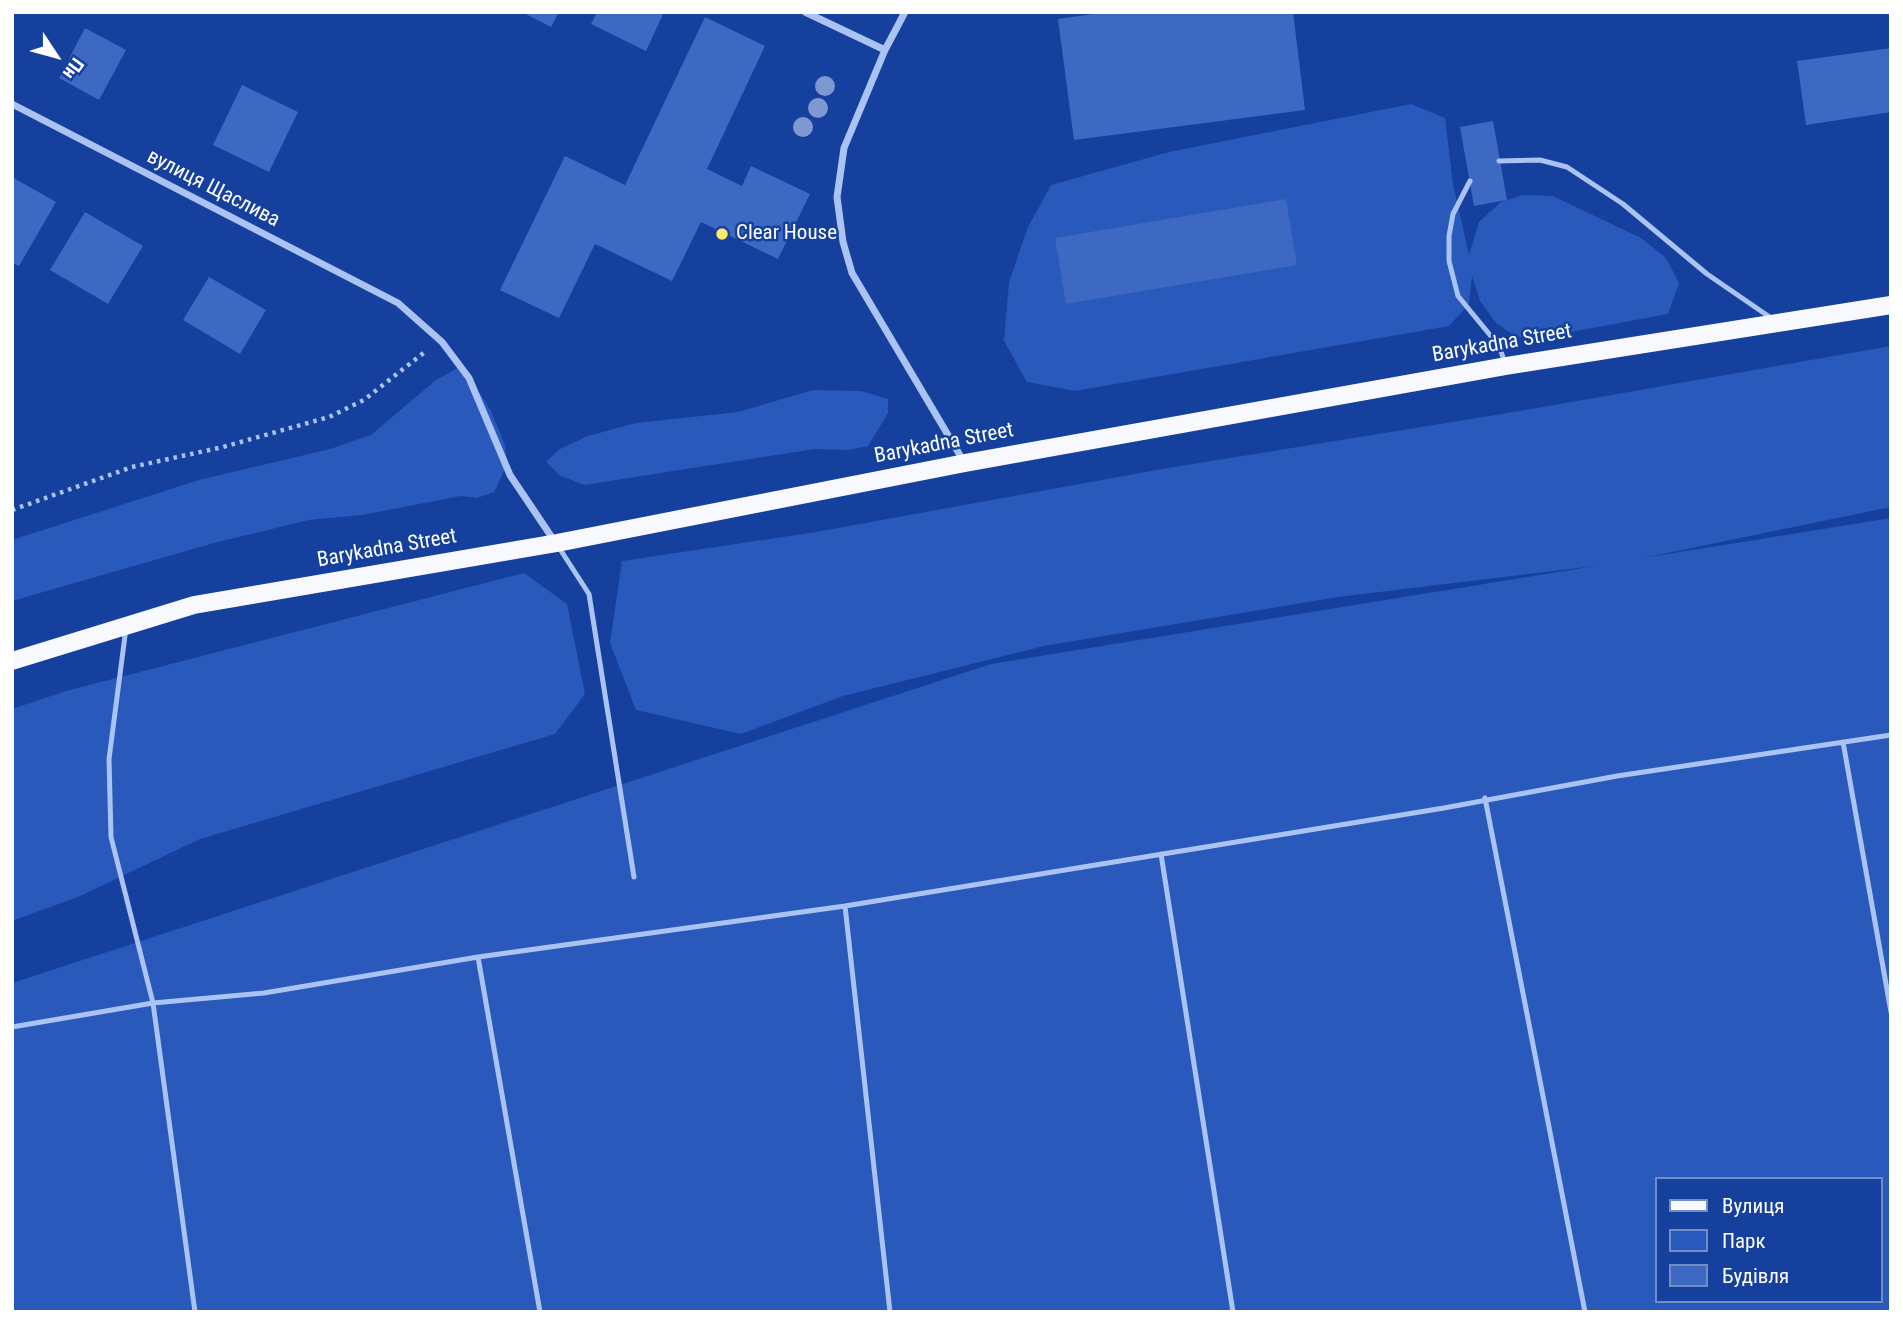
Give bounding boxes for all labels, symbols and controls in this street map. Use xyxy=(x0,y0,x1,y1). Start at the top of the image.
north arrow xyxy=(21,21,91,91)
text: Пн xyxy=(58,53,89,84)
street label: вулиця Щаслива xyxy=(142,145,284,233)
place label: Clear House xyxy=(736,221,837,247)
marker: Clear House xyxy=(714,226,730,242)
street label: Barykadna Street xyxy=(1430,319,1574,369)
street label: Barykadna Street xyxy=(872,418,1016,470)
street label: Barykadna Street xyxy=(315,524,459,574)
legend xyxy=(1654,1177,1882,1303)
text: Вулиця xyxy=(1722,1194,1784,1218)
text: Парк xyxy=(1722,1229,1766,1253)
text: Будівля xyxy=(1722,1264,1789,1288)

